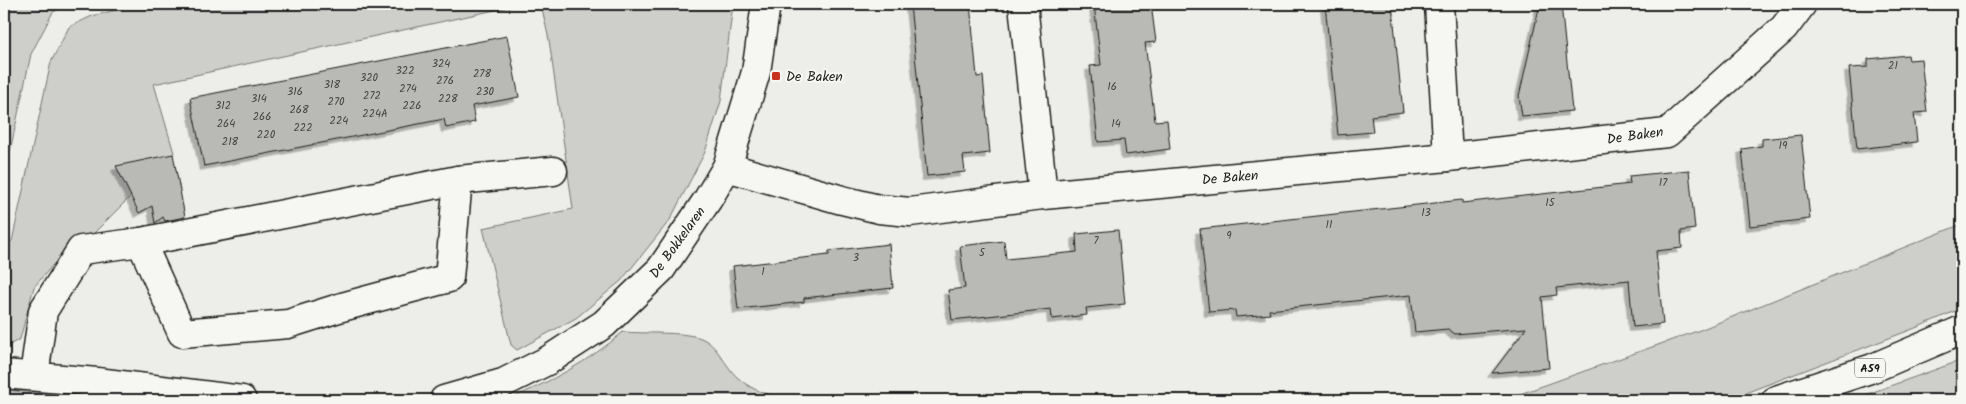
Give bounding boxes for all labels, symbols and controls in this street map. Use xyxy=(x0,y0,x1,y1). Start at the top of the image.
house number: 324 xyxy=(432,55,450,73)
house number: 21 xyxy=(1888,57,1898,75)
house number: 322 xyxy=(395,62,415,80)
house number: 278 xyxy=(473,65,491,83)
place label: De Baken xyxy=(786,66,843,88)
house number: 320 xyxy=(360,69,379,87)
marker: De Baken xyxy=(770,70,782,82)
house number: 276 xyxy=(436,72,454,90)
house number: 318 xyxy=(324,76,341,94)
house number: 16 xyxy=(1107,78,1117,96)
house number: 274 xyxy=(399,80,417,98)
house number: 316 xyxy=(287,83,303,101)
house number: 230 xyxy=(476,83,495,101)
house number: 272 xyxy=(363,87,381,105)
house number: 314 xyxy=(251,90,267,108)
house number: 228 xyxy=(438,90,458,108)
house number: 270 xyxy=(328,93,345,111)
house number: 312 xyxy=(215,97,231,115)
house number: 226 xyxy=(403,97,421,115)
house number: 268 xyxy=(289,101,309,119)
house number: 224A xyxy=(362,105,388,123)
house number: 266 xyxy=(253,108,271,126)
house number: 224 xyxy=(330,112,348,130)
house number: 264 xyxy=(217,115,235,133)
house number: 14 xyxy=(1111,115,1121,133)
house number: 222 xyxy=(293,119,313,137)
street label: De Baken xyxy=(1606,121,1665,151)
house number: 220 xyxy=(257,126,276,144)
house number: 218 xyxy=(222,133,239,151)
house number: 19 xyxy=(1779,137,1788,155)
street label: De Baken xyxy=(1201,165,1259,191)
house number: 17 xyxy=(1659,174,1668,192)
house number: 15 xyxy=(1545,194,1556,212)
street label: De Bokkelaren xyxy=(644,202,711,283)
house number: 13 xyxy=(1421,204,1431,222)
house number: 11 xyxy=(1326,216,1332,234)
house number: 9 xyxy=(1226,227,1232,245)
house number: 7 xyxy=(1093,232,1099,250)
house number: 5 xyxy=(979,244,986,262)
house number: 3 xyxy=(853,249,859,267)
house number: 1 xyxy=(761,263,765,281)
road number: A59 xyxy=(1855,358,1885,378)

